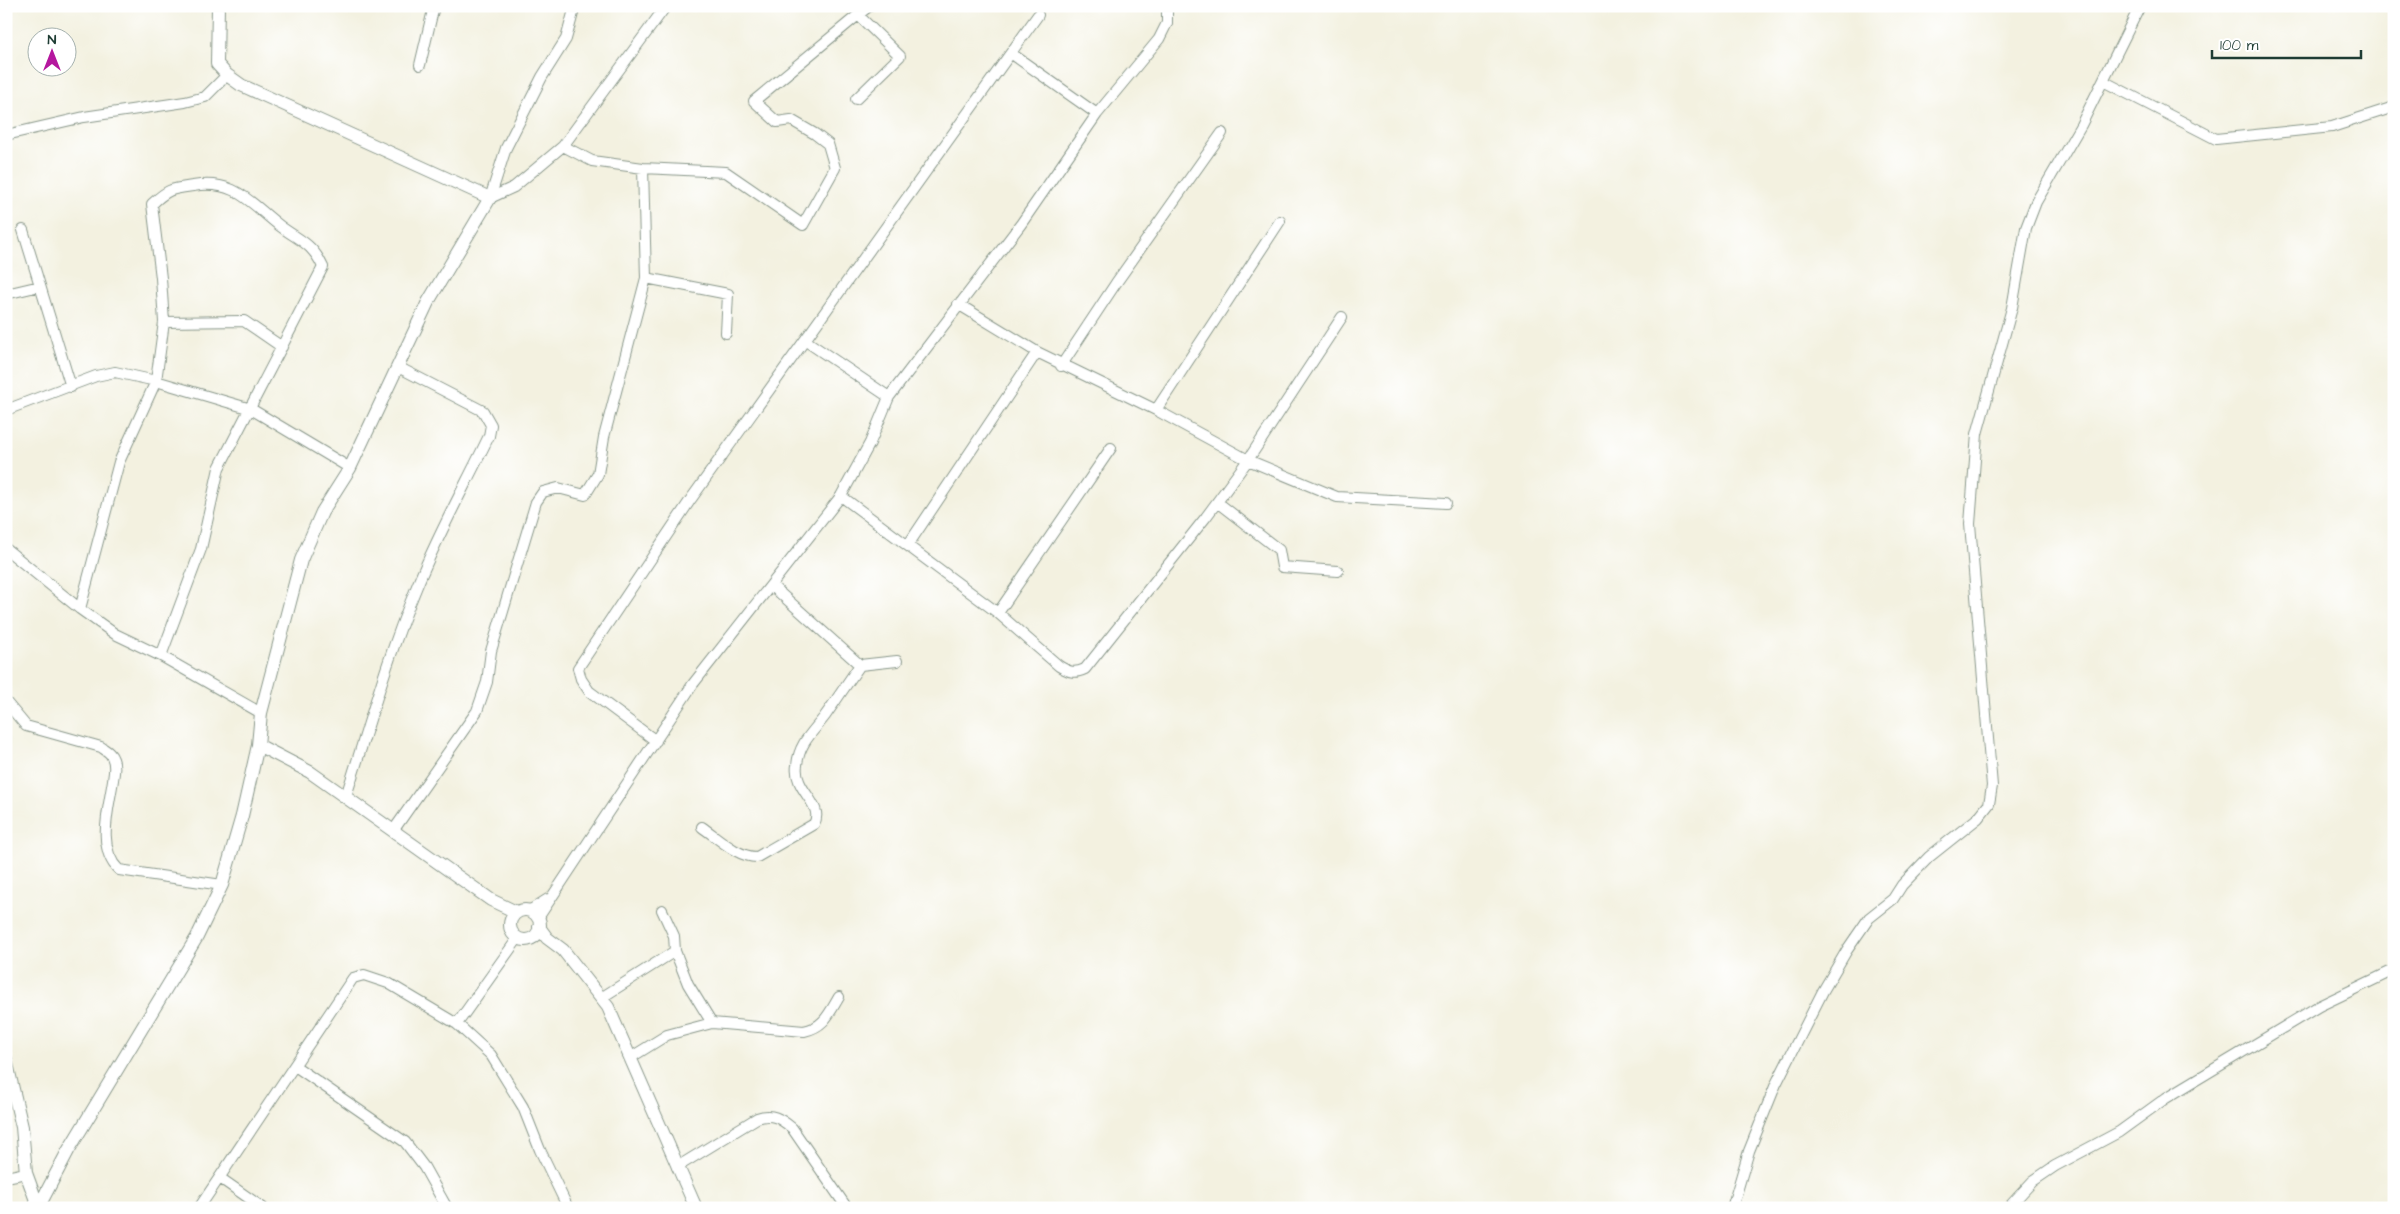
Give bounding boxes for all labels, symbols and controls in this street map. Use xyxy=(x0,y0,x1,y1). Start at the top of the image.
north arrow xyxy=(28,28,78,78)
scale bar xyxy=(2212,28,2361,60)
text: N xyxy=(48,30,57,50)
text: 100 m xyxy=(2220,35,2259,56)

